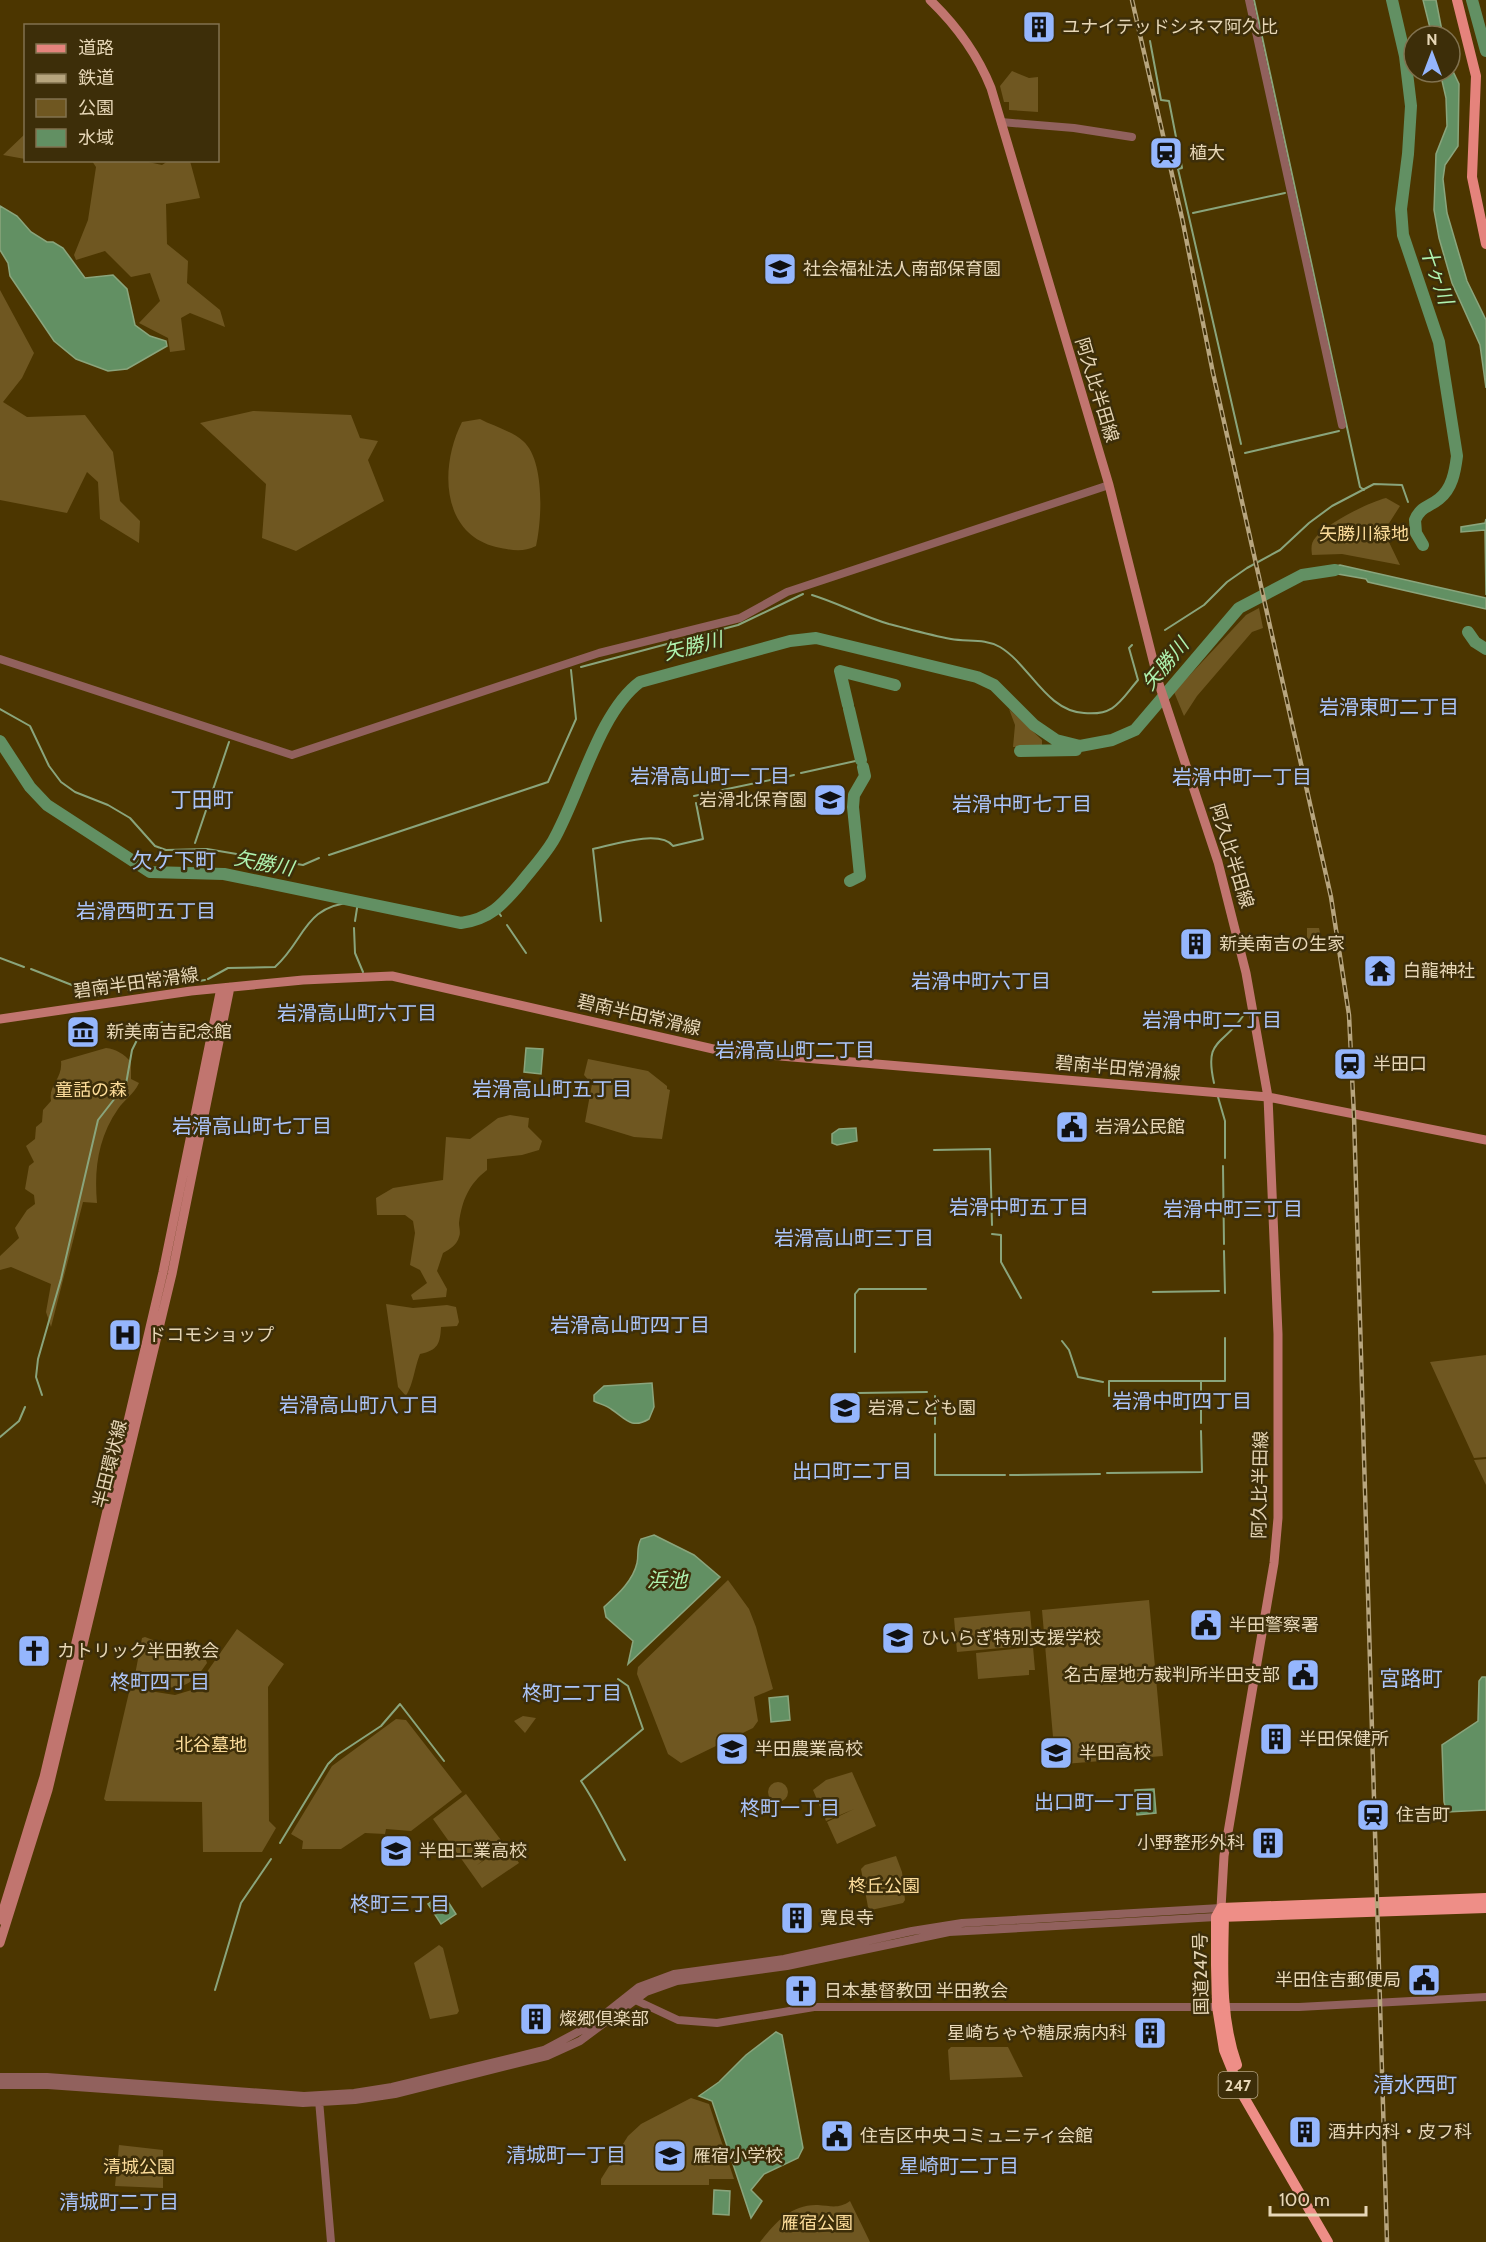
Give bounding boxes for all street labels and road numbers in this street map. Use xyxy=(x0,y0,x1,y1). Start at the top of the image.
street label: 阿久比半田線 xyxy=(1071,335,1123,445)
street label: 阿久比半田線 xyxy=(1206,801,1258,911)
street label: 碧南半田常滑線 xyxy=(72,963,200,1003)
street label: 碧南半田常滑線 xyxy=(575,990,703,1040)
street label: 碧南半田常滑線 xyxy=(1054,1052,1182,1084)
street label: 半田環状線 xyxy=(88,1418,132,1510)
street label: 阿久比半田線 xyxy=(1248,1431,1272,1539)
street label: 国道247号 xyxy=(1189,1932,1213,2016)
road number: 247 xyxy=(1218,2072,1258,2098)

